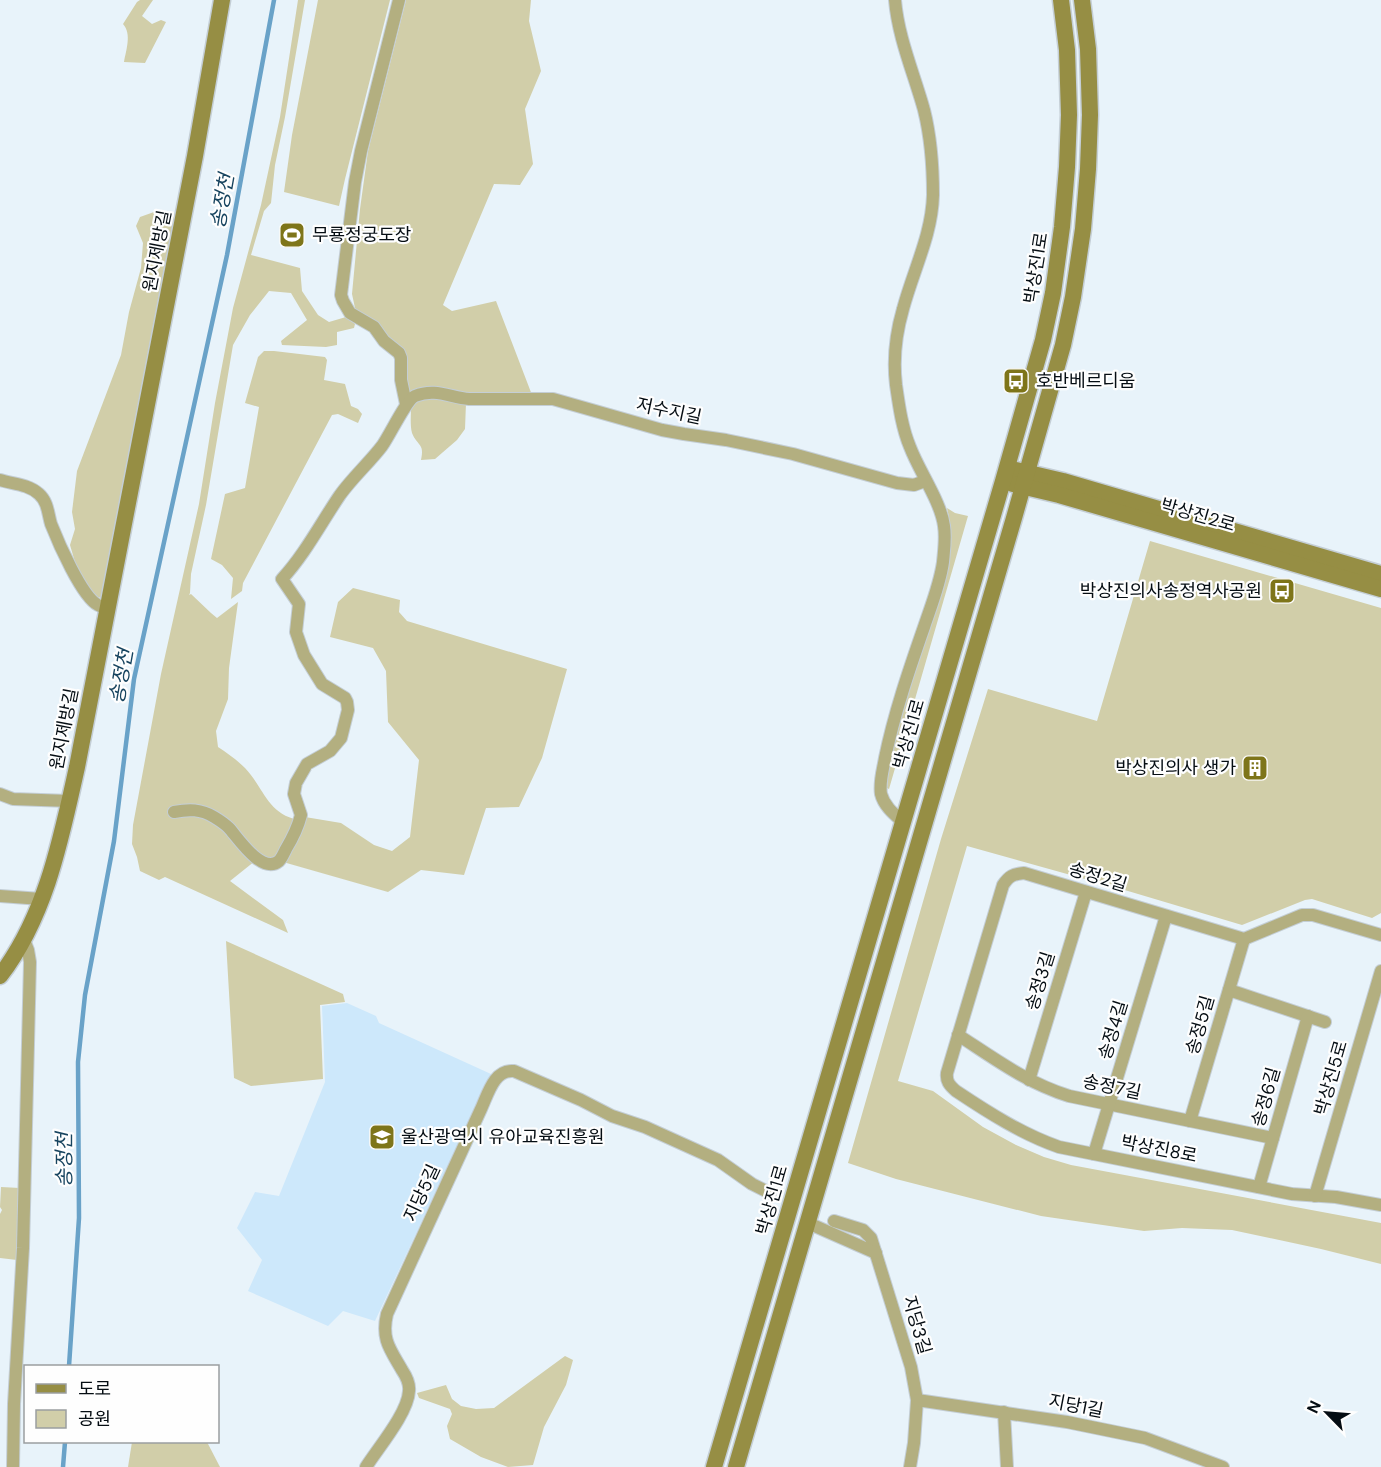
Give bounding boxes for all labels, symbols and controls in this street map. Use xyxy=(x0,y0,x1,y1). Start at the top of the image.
water label: 송정천 xyxy=(204,169,240,230)
street label: 원지제방길 xyxy=(137,208,177,294)
sports icon: 무룡정궁도장 xyxy=(277,220,307,250)
place label: 무룡정궁도장 xyxy=(312,223,411,247)
street label: 박상진1로 xyxy=(1019,231,1053,305)
bus stop icon: 호반베르디움 xyxy=(1001,366,1031,396)
place label: 호반베르디움 xyxy=(1036,369,1135,393)
street label: 저수지길 xyxy=(634,392,704,430)
street label: 박상진2로 xyxy=(1158,493,1238,537)
bus stop icon: 박상진의사송정역사공원 xyxy=(1267,576,1297,606)
place label: 박상진의사송정역사공원 xyxy=(1080,579,1262,603)
water label: 송정천 xyxy=(103,644,139,705)
street label: 원지제방길 xyxy=(44,686,84,772)
street label: 박상진1로 xyxy=(888,696,930,772)
building icon: 박상진의사 생가 xyxy=(1240,753,1270,783)
place label: 박상진의사 생가 xyxy=(1115,756,1236,780)
street label: 송정2길 xyxy=(1066,857,1130,897)
street label: 송정3길 xyxy=(1020,949,1060,1013)
street label: 송정5길 xyxy=(1180,993,1220,1057)
street label: 송정4길 xyxy=(1093,998,1133,1062)
street label: 박상진5로 xyxy=(1309,1038,1353,1118)
street label: 송정6길 xyxy=(1246,1064,1286,1130)
street label: 송정7길 xyxy=(1081,1069,1143,1105)
school or university icon: 울산광역시 유아교육진흥원 xyxy=(367,1122,397,1152)
place label: 울산광역시 유아교육진흥원 xyxy=(401,1125,605,1149)
water label: 송정천 xyxy=(51,1130,77,1188)
street label: 박상진8로 xyxy=(1119,1130,1199,1168)
street label: 지당5길 xyxy=(398,1160,446,1226)
street label: 박상진1로 xyxy=(751,1162,793,1238)
street label: 지당3길 xyxy=(897,1293,937,1357)
legend xyxy=(24,1365,219,1443)
text: 도로 xyxy=(78,1377,111,1401)
north arrow xyxy=(1297,1383,1357,1443)
street label: 지당1길 xyxy=(1047,1389,1105,1423)
text: N xyxy=(1302,1397,1326,1417)
text: 공원 xyxy=(78,1407,111,1431)

